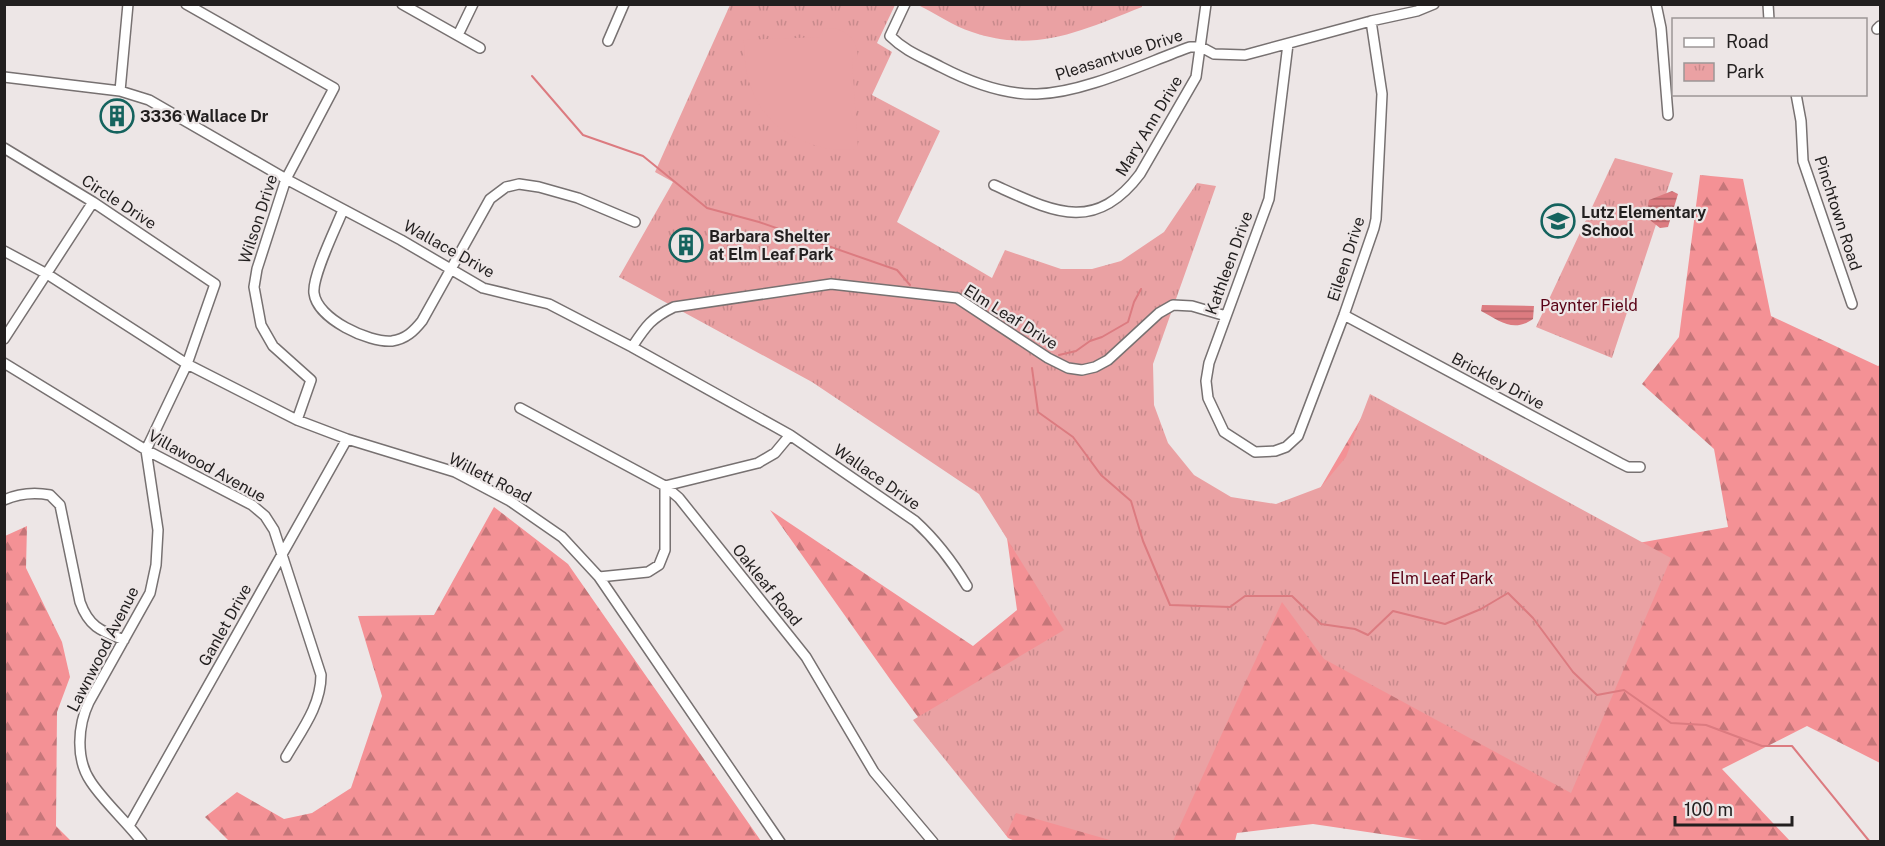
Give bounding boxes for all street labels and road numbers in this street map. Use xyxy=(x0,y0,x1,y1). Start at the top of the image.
street label: Pleasantvue Drive xyxy=(1053,25,1185,85)
street label: Mary Ann Drive xyxy=(1112,72,1186,180)
street label: Pinchtown Road xyxy=(1811,153,1865,273)
street label: Circle Drive xyxy=(78,171,160,233)
street label: Wilson Drive xyxy=(235,172,281,266)
street label: Kathleen Drive xyxy=(1201,209,1257,317)
street label: Eileen Drive xyxy=(1323,214,1369,304)
street label: Wallace Drive xyxy=(400,216,498,282)
street label: Elm Leaf Drive xyxy=(961,281,1061,353)
street label: Brickley Drive xyxy=(1448,349,1548,413)
street label: Villawood Avenue xyxy=(145,426,269,506)
street label: Wallace Drive xyxy=(830,440,924,514)
street label: Willett Road xyxy=(445,449,535,507)
street label: Oakleaf Road xyxy=(728,540,806,630)
street label: Ganlet Drive xyxy=(195,580,255,670)
street label: Lawnwood Avenue xyxy=(63,583,143,715)

